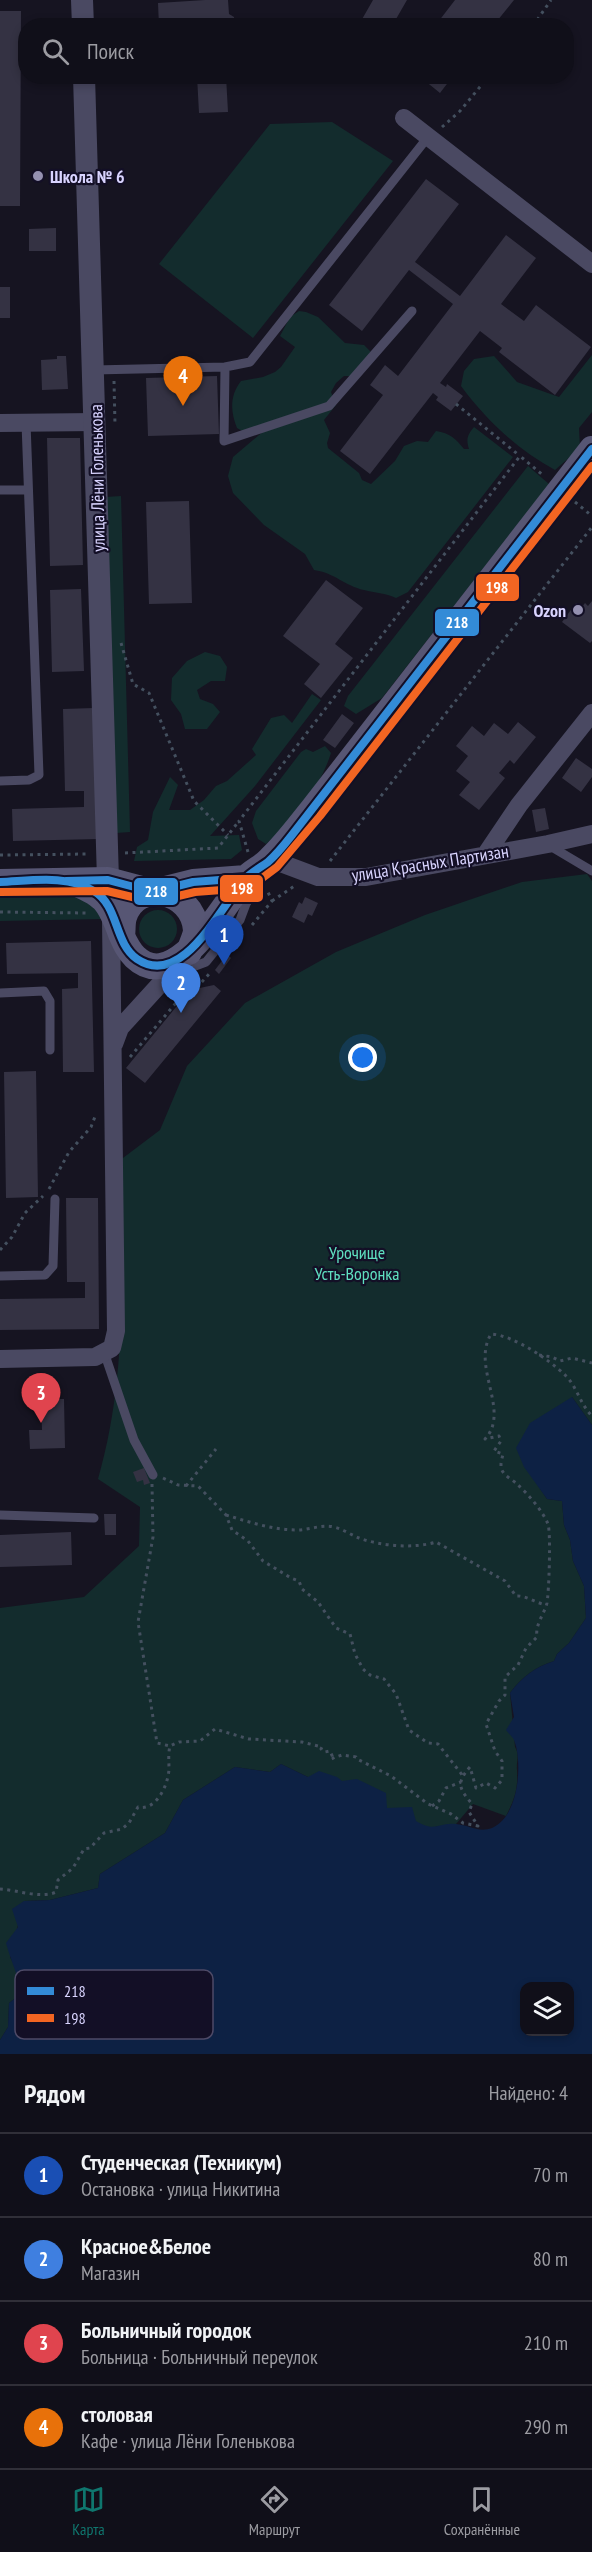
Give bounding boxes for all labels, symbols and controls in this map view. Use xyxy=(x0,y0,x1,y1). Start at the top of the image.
search box xyxy=(18,18,574,84)
icon: search xyxy=(39,35,72,68)
text: Поиск xyxy=(87,37,134,65)
place label: Школа № 6 xyxy=(50,165,125,188)
marker: Школа № 6 xyxy=(31,169,45,183)
pin: 4 xyxy=(164,356,202,406)
street label: улица Лёни Голенькова xyxy=(84,404,110,552)
line badge: 198 xyxy=(475,573,520,602)
text: 198 xyxy=(486,577,508,597)
place label: Ozon xyxy=(533,599,566,622)
marker: Ozon xyxy=(571,603,585,617)
line badge: 218 xyxy=(434,608,480,637)
text: 218 xyxy=(446,612,468,632)
street label: улица Красных Партизан xyxy=(350,839,510,887)
line badge: 198 xyxy=(219,874,264,903)
line badge: 218 xyxy=(133,877,179,906)
text: 198 xyxy=(231,878,253,898)
text: 218 xyxy=(145,881,167,901)
pin: 1 xyxy=(204,916,244,965)
pin: 2 xyxy=(162,964,201,1013)
your location xyxy=(348,1043,377,1072)
park label: Урочище Усть-Воронка xyxy=(315,1241,399,1285)
pin: 3 xyxy=(22,1374,60,1423)
legend xyxy=(15,1970,213,2039)
text: 218 xyxy=(64,1981,86,2001)
map controls xyxy=(520,1982,574,2036)
button: layers xyxy=(520,1982,574,2036)
text: 198 xyxy=(64,2008,86,2028)
text: Рядом xyxy=(24,2077,85,2110)
text: Найдено: 4 xyxy=(489,2080,568,2106)
text: Студенческая (Техникум) xyxy=(81,2148,282,2176)
text: 1 xyxy=(39,2162,48,2188)
text: 70 m xyxy=(533,2162,568,2188)
text: Остановка · улица Никитина xyxy=(81,2176,280,2202)
text: Красное&Белое xyxy=(81,2232,211,2260)
text: 2 xyxy=(39,2246,48,2272)
text: 80 m xyxy=(533,2246,568,2272)
text: Магазин xyxy=(81,2260,140,2286)
text: Больничный городок xyxy=(81,2316,251,2344)
text: 3 xyxy=(39,2330,48,2356)
text: 210 m xyxy=(524,2330,568,2356)
text: Больница · Больничный переулок xyxy=(81,2344,318,2370)
text: столовая xyxy=(81,2400,153,2428)
text: 4 xyxy=(39,2414,48,2440)
text: 290 m xyxy=(524,2414,568,2440)
text: Кафе · улица Лёни Голенькова xyxy=(81,2428,295,2454)
tab: Карта xyxy=(72,2483,105,2539)
tab: Маршрут xyxy=(249,2483,300,2539)
tab: Сохранённые xyxy=(444,2483,520,2539)

